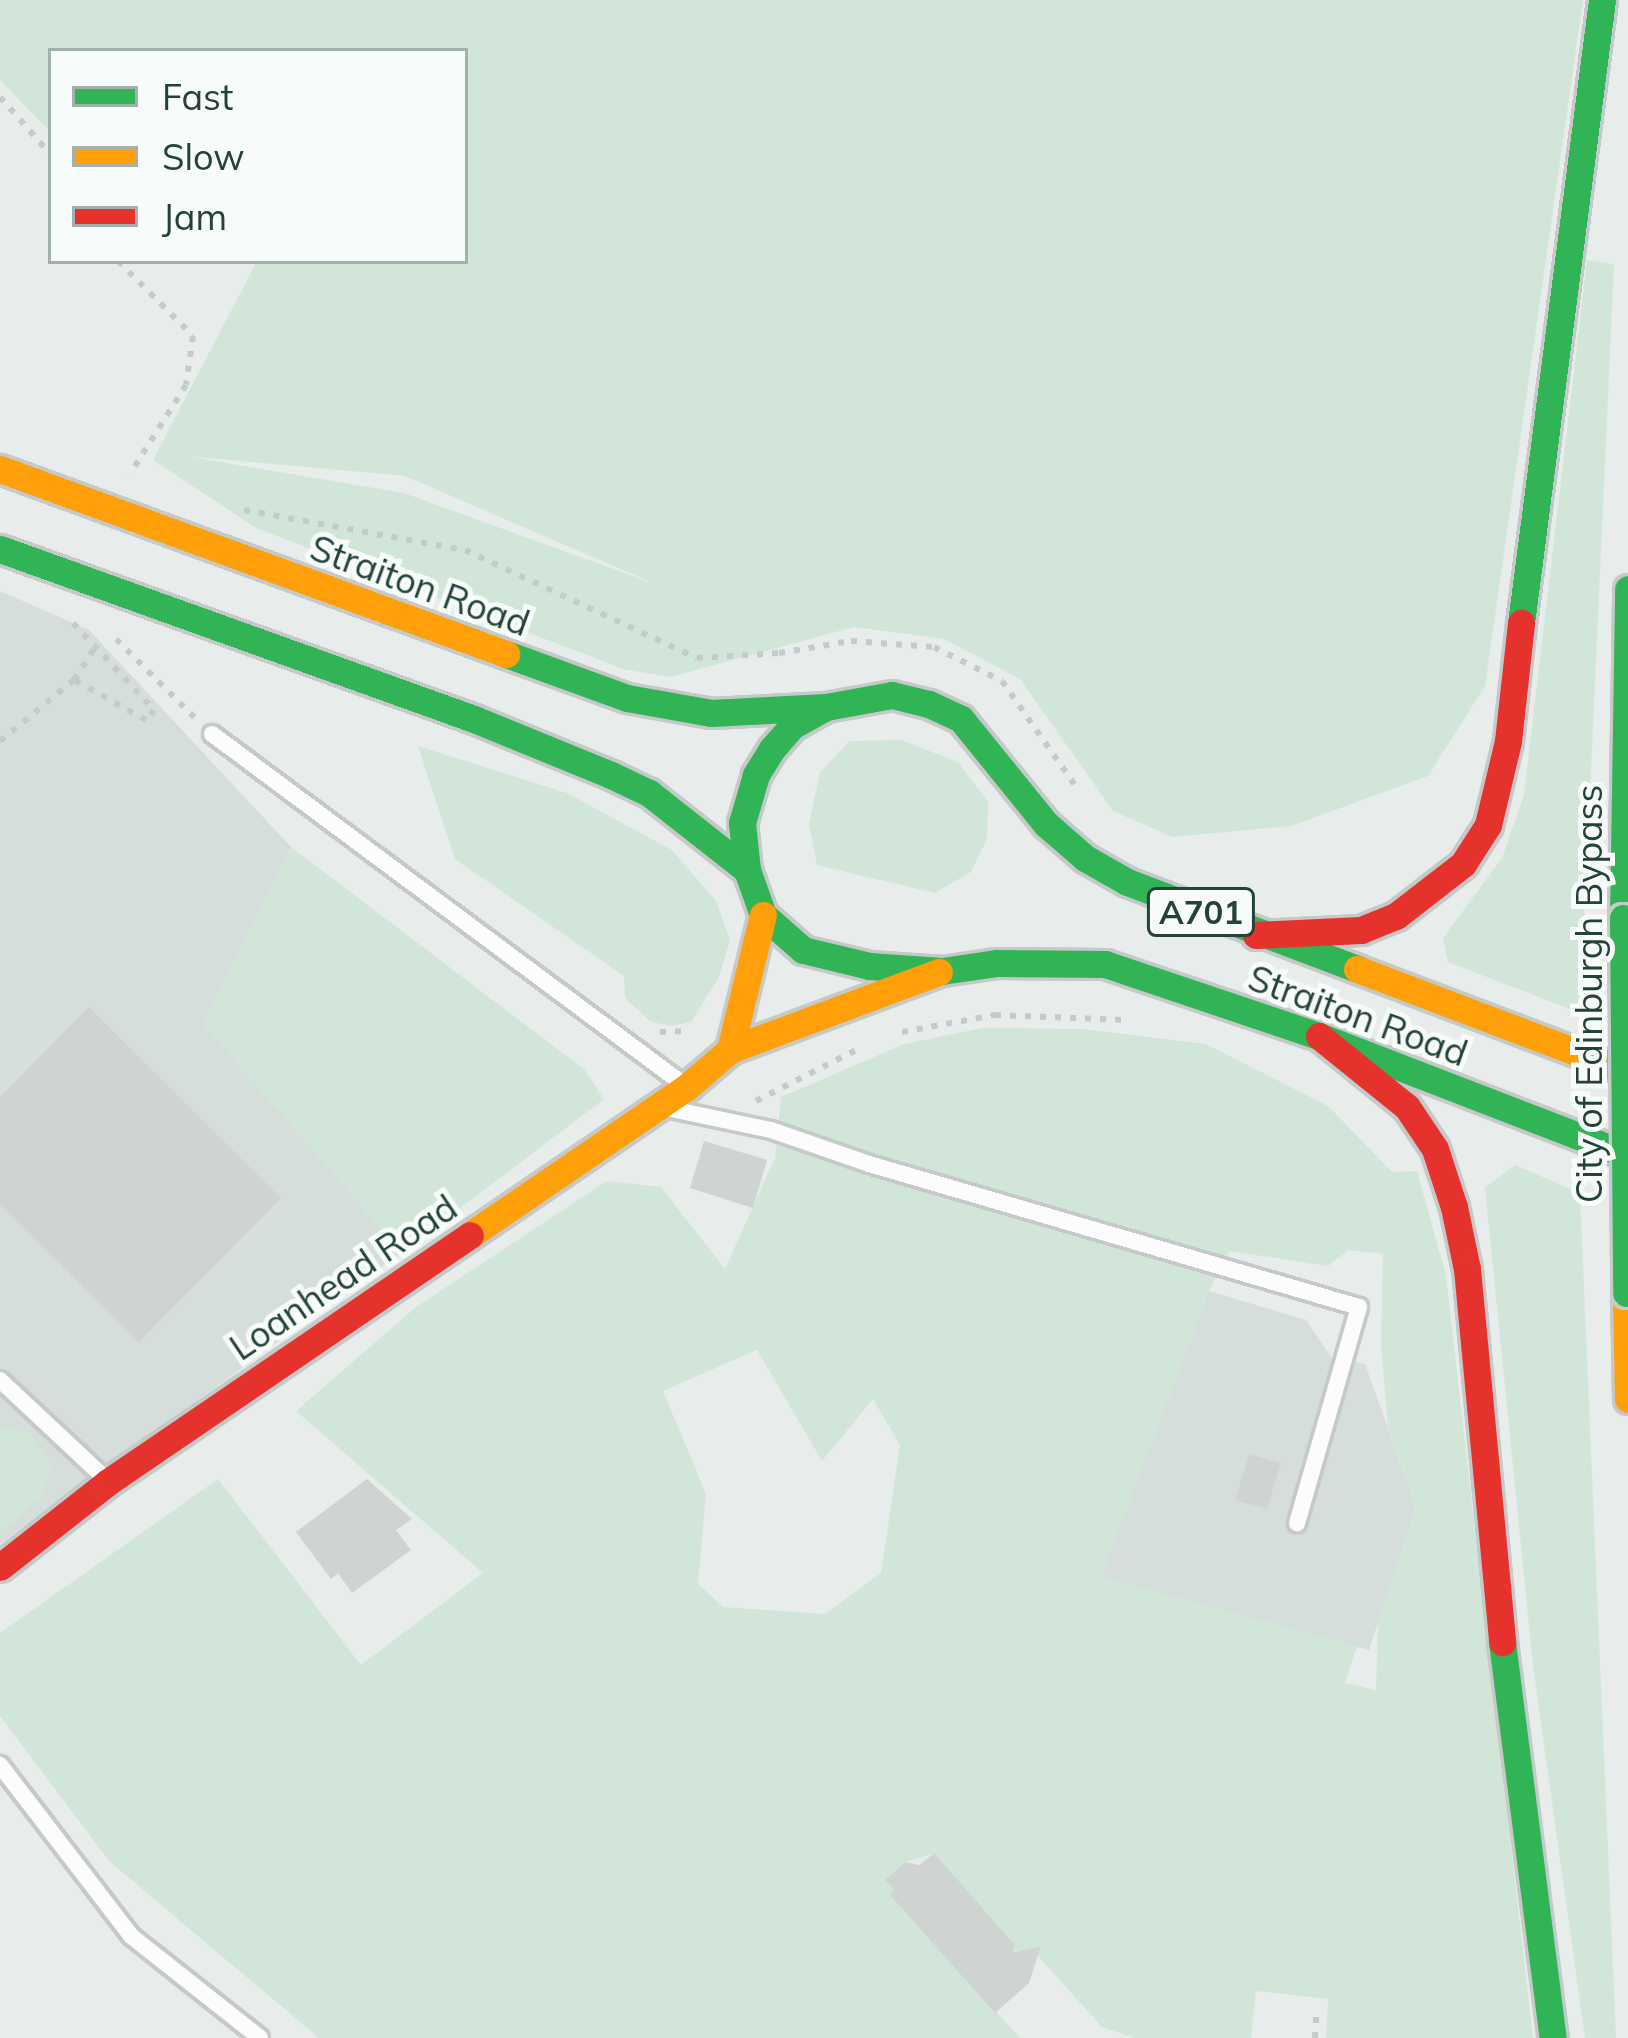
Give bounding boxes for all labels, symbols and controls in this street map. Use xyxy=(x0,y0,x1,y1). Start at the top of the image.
legend xyxy=(48,48,468,264)
text: Fast xyxy=(162,74,233,119)
text: Slow xyxy=(162,134,245,179)
text: Jam xyxy=(162,194,227,239)
street label: Straiton Road xyxy=(305,525,535,645)
street label: City of Edinburgh Bypass xyxy=(1567,785,1611,1203)
road number: A701 xyxy=(1144,885,1258,939)
street label: Straiton Road xyxy=(1243,955,1473,1075)
street label: Loanhead Road xyxy=(221,1185,465,1369)

